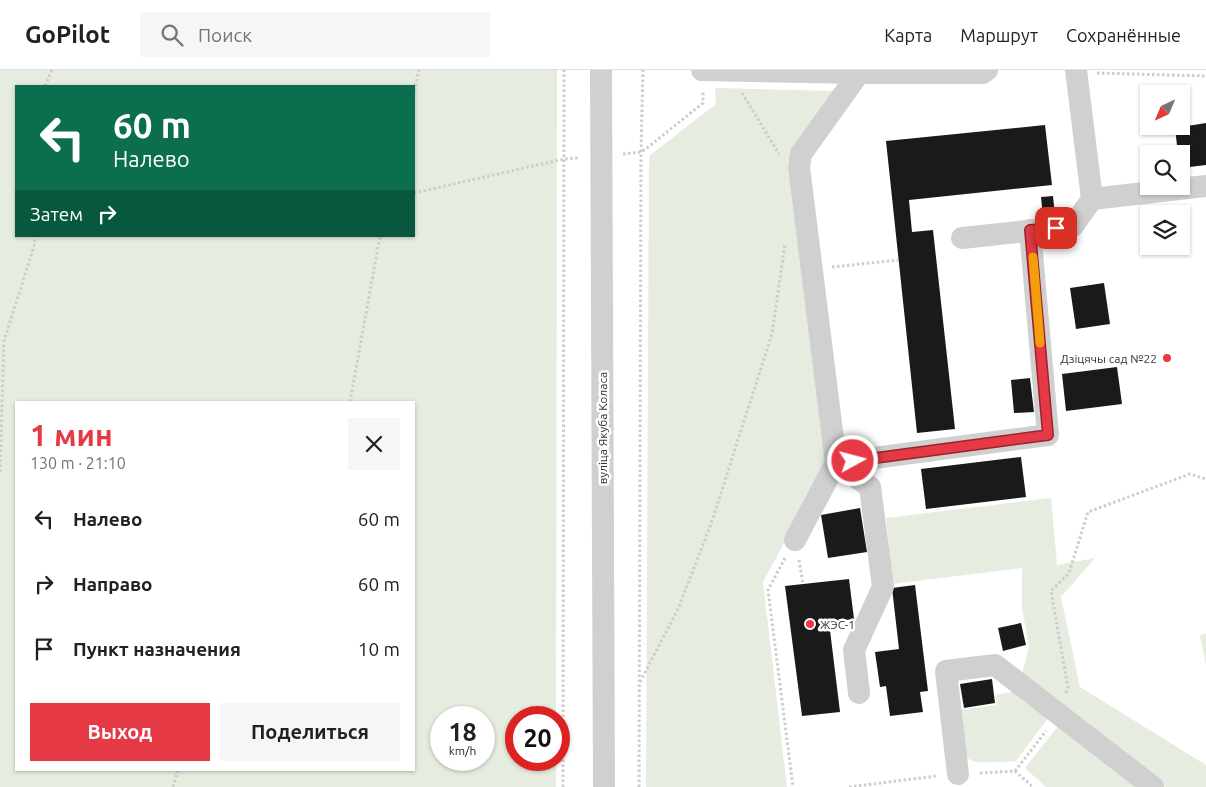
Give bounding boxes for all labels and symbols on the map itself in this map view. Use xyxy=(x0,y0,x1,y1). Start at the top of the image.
north arrow xyxy=(1140,85,1190,135)
pin xyxy=(1035,207,1077,249)
place label: Дзіцячы сад №22 xyxy=(1060,352,1157,365)
marker: Дзіцячы сад №22 xyxy=(1161,352,1173,364)
street label: вуліца Якуба Коласа xyxy=(596,372,609,484)
position arrow xyxy=(826,434,878,486)
marker: ЖЭС-1 xyxy=(804,618,816,630)
place label: ЖЭС-1 xyxy=(820,618,855,631)
speed limit sign: 20 xyxy=(505,706,570,771)

